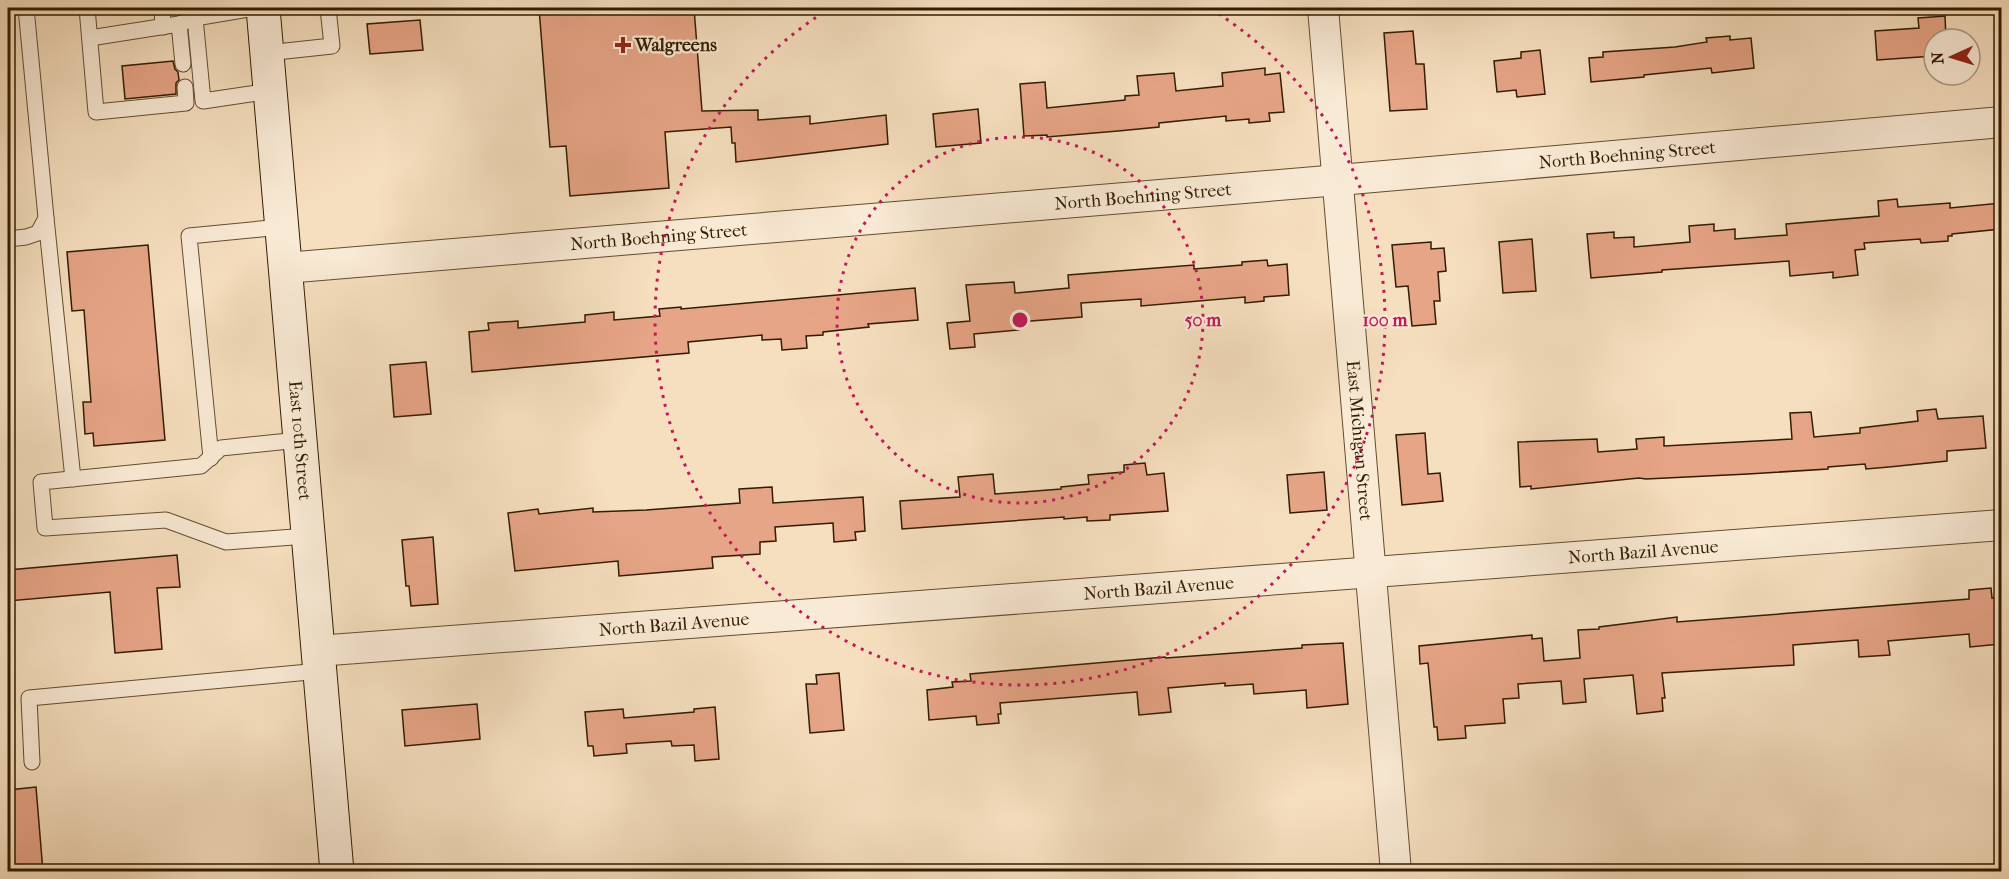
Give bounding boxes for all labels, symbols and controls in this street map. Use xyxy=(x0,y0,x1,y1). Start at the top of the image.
north arrow xyxy=(1922,27,1982,87)
place label: Walgreens xyxy=(634,35,717,56)
marker: Walgreens xyxy=(616,38,630,52)
text: N xyxy=(1928,50,1947,65)
street label: North Boehning Street xyxy=(1538,137,1717,173)
street label: North Boehning Street xyxy=(1054,178,1233,214)
street label: North Boehning Street xyxy=(569,219,749,255)
centre of rings xyxy=(1010,310,1030,330)
text: 50 m xyxy=(1185,310,1222,331)
text: 100 m xyxy=(1362,310,1409,331)
street label: East Michigan Street xyxy=(1342,359,1377,522)
street label: East 10th Street xyxy=(284,379,316,502)
street label: North Bazil Avenue xyxy=(1567,536,1719,568)
street label: North Bazil Avenue xyxy=(1083,572,1235,604)
street label: North Bazil Avenue xyxy=(598,608,750,640)

